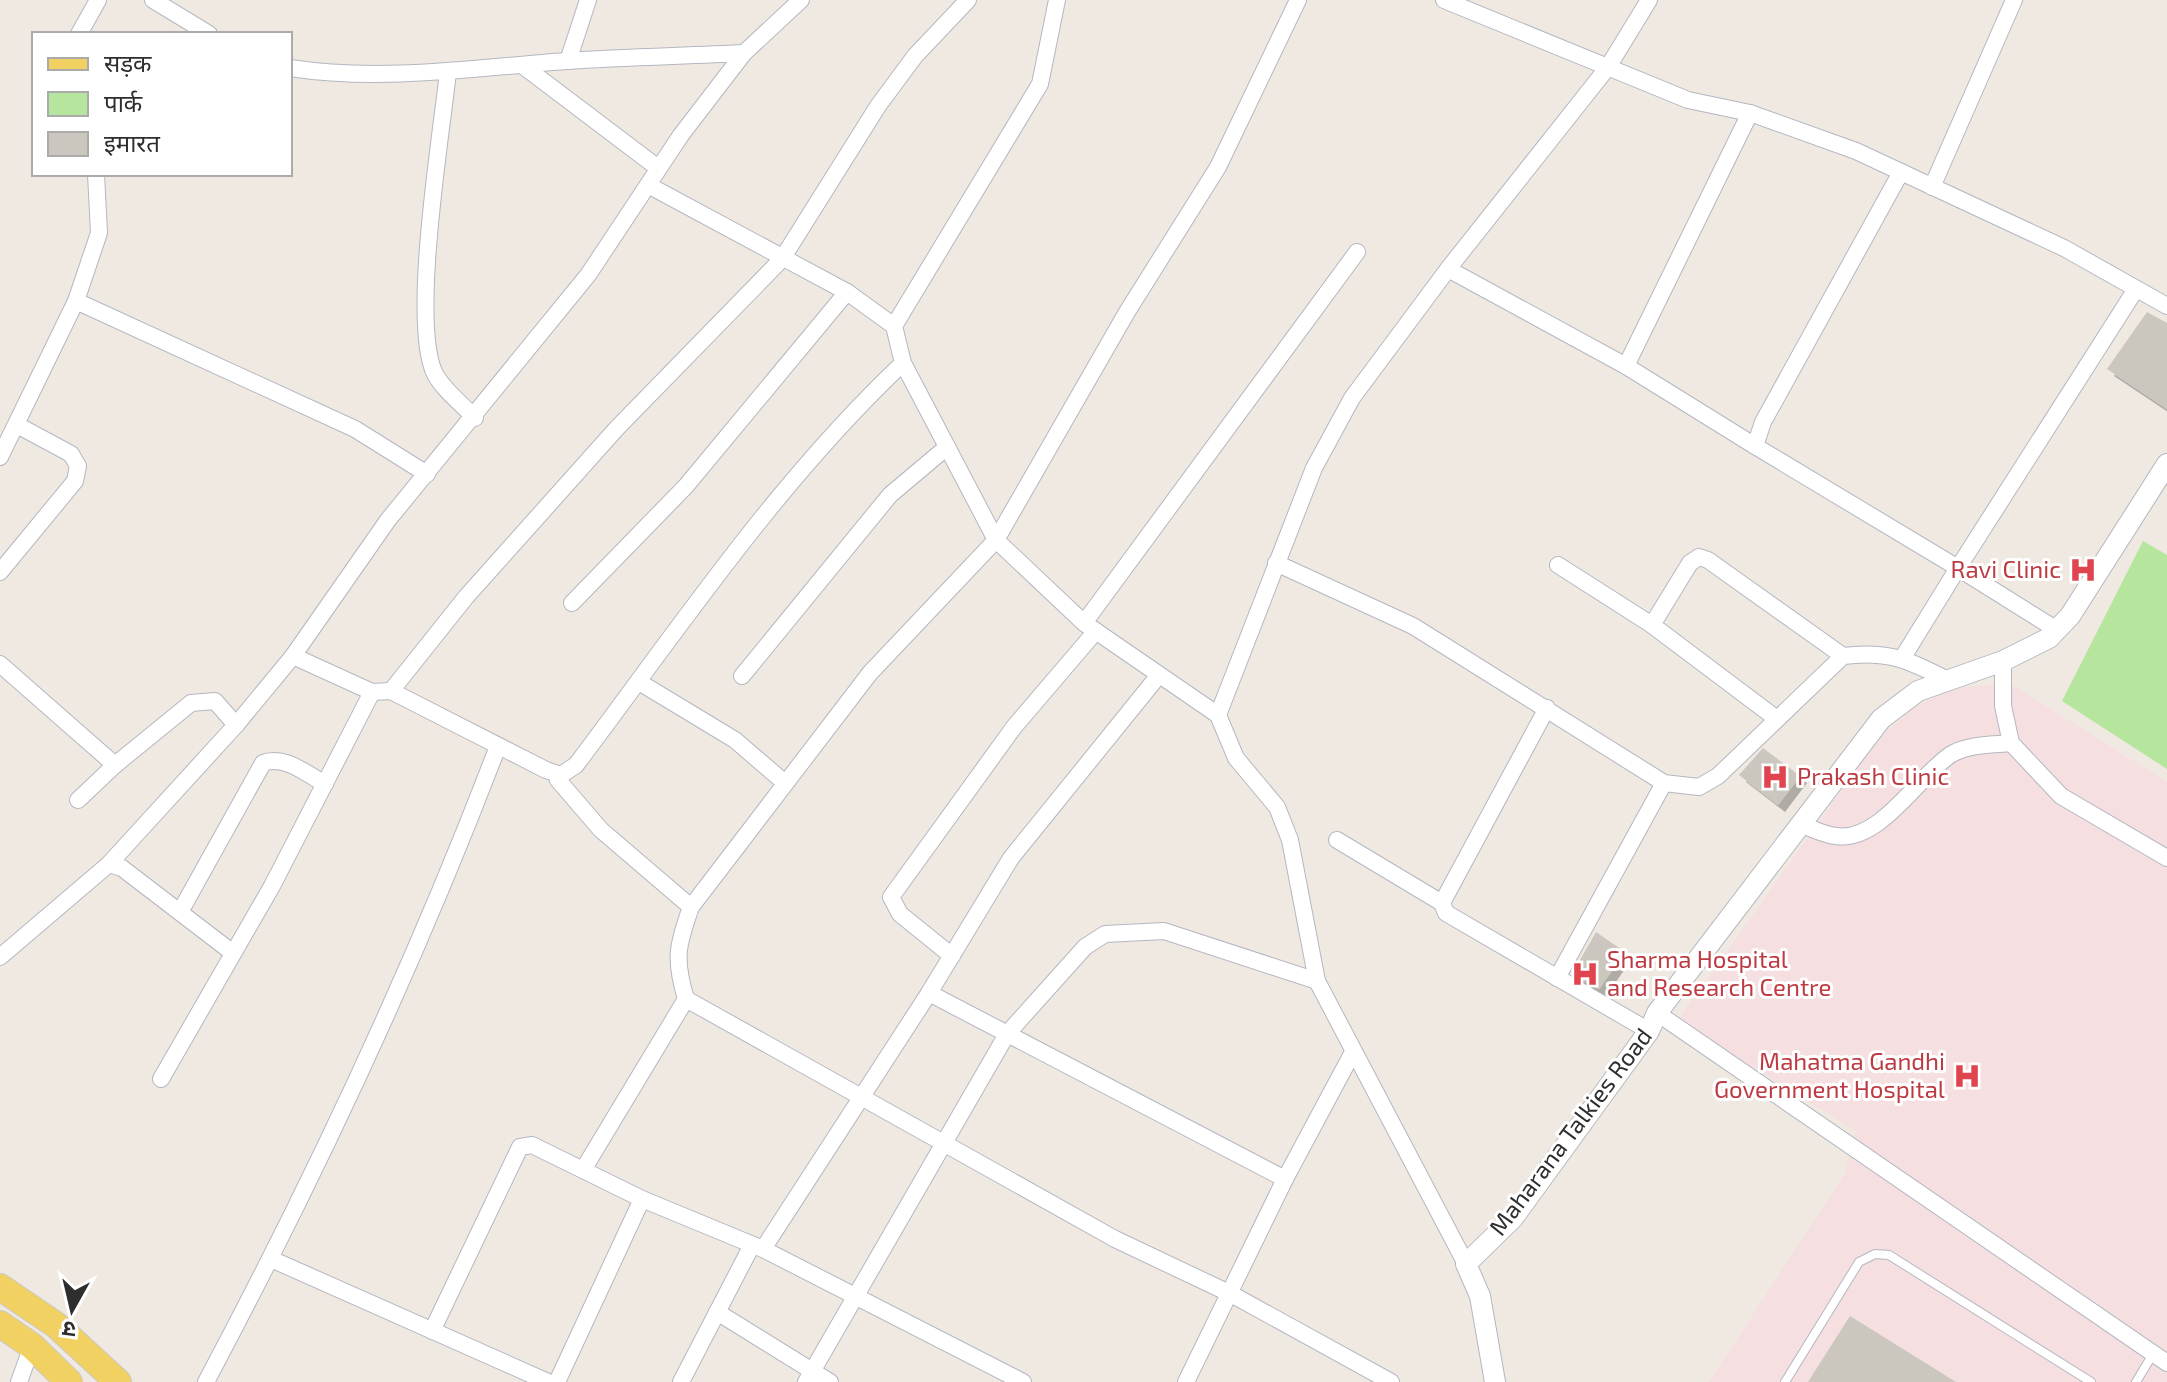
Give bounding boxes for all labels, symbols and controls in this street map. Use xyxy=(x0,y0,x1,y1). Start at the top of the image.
legend xyxy=(32,32,292,176)
text: सड़क xyxy=(104,48,152,77)
text: पार्क xyxy=(104,88,143,117)
text: इमारत xyxy=(104,128,161,157)
place label: Ravi Clinic xyxy=(1951,554,2061,583)
hospital icon: Ravi Clinic xyxy=(2068,555,2098,585)
place label: Prakash Clinic xyxy=(1797,761,1949,790)
hospital icon: Prakash Clinic xyxy=(1760,762,1790,792)
place label: Sharma Hospital and Research Centre xyxy=(1607,944,1831,1001)
hospital icon: Sharma Hospital and Research Centre xyxy=(1570,959,1600,989)
street label: Maharana Talkies Road xyxy=(1482,1022,1657,1240)
place label: Mahatma Gandhi Government Hospital xyxy=(1714,1046,1945,1103)
hospital icon: Mahatma Gandhi Government Hospital xyxy=(1952,1061,1982,1091)
north arrow xyxy=(32,1270,112,1350)
text: उ xyxy=(60,1317,77,1345)

